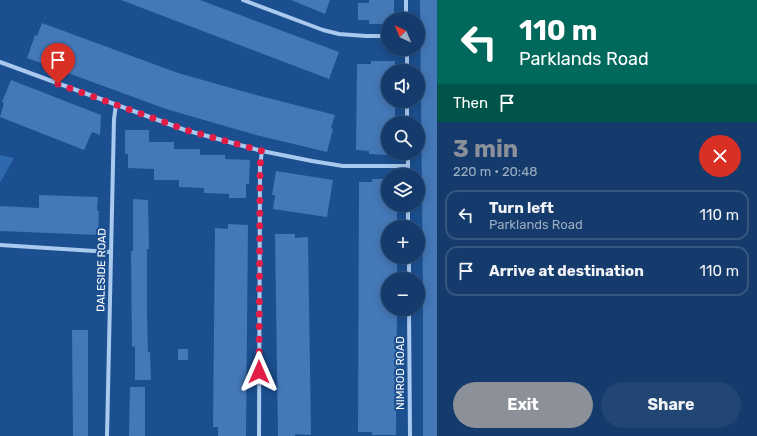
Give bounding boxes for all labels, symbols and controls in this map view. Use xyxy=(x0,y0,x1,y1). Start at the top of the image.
north arrow xyxy=(381,12,425,56)
map controls xyxy=(381,12,425,316)
text: 110 m xyxy=(519,14,597,47)
icon: left xyxy=(453,16,505,68)
pin xyxy=(41,43,75,84)
text: Parklands Road xyxy=(519,48,649,70)
icon: arrive xyxy=(47,49,69,71)
button: sound xyxy=(381,64,425,108)
icon: arrive xyxy=(496,92,518,114)
text: Then xyxy=(453,94,488,112)
button: search xyxy=(381,116,425,160)
text: 3 min xyxy=(453,135,518,163)
button: close xyxy=(699,135,741,177)
text: 220 m · 20:48 xyxy=(453,164,537,179)
button: layers xyxy=(381,168,425,212)
text: Turn left xyxy=(489,199,554,217)
icon: left xyxy=(455,204,477,226)
text: 110 m xyxy=(700,206,739,224)
text: Parklands Road xyxy=(489,217,583,232)
button: + xyxy=(381,220,425,264)
street label: DALESIDE ROAD xyxy=(94,228,109,312)
icon: arrive xyxy=(455,260,477,282)
text: Arrive at destination xyxy=(489,262,644,280)
text: 110 m xyxy=(700,262,739,280)
button: − xyxy=(381,272,425,316)
street label: NIMROD ROAD xyxy=(394,336,407,410)
position arrow xyxy=(238,351,280,393)
button: Exit xyxy=(453,382,593,428)
button: Share xyxy=(601,382,741,428)

